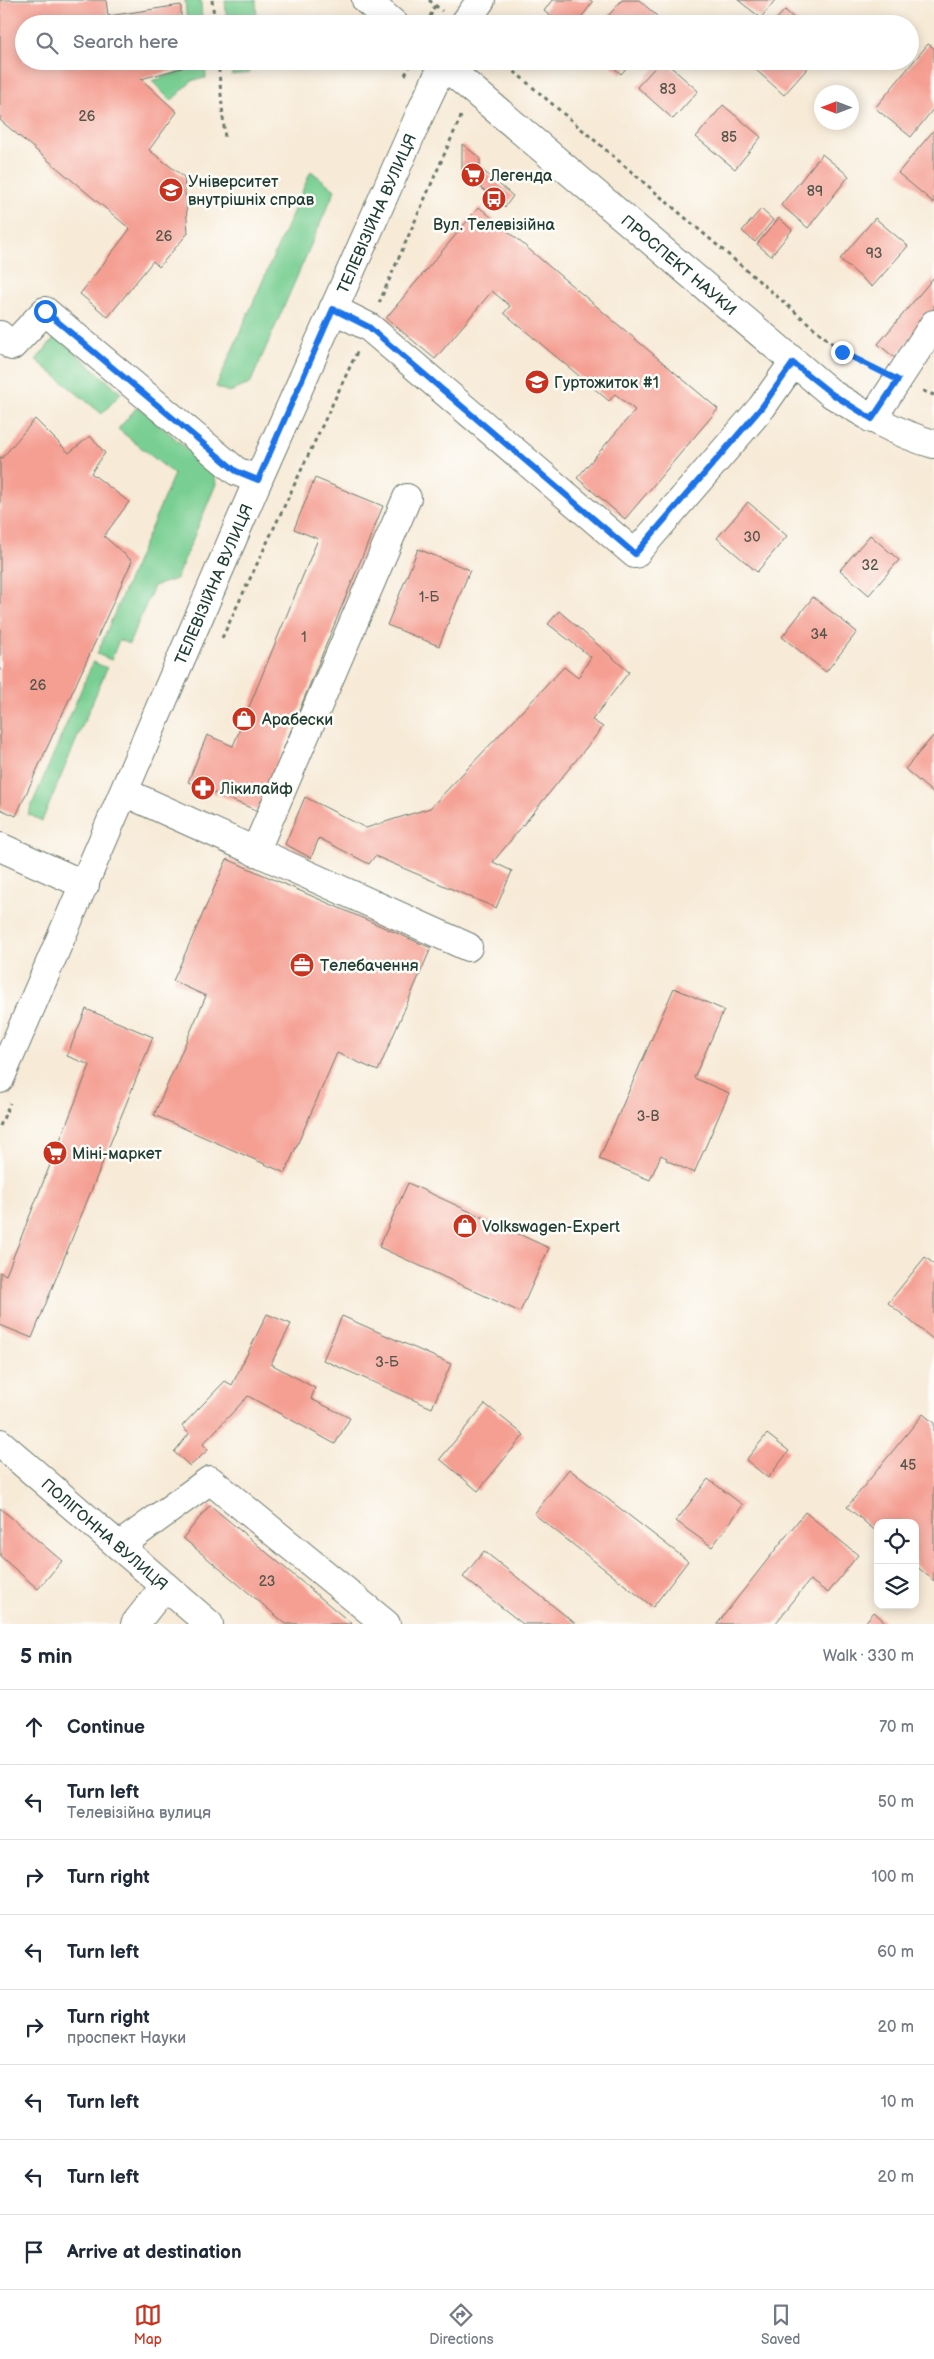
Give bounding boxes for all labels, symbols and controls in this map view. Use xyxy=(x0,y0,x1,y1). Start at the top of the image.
search box xyxy=(15,15,919,70)
icon: search xyxy=(33,29,61,57)
text: Search here xyxy=(73,31,178,54)
house number: 83 xyxy=(660,81,676,98)
north arrow xyxy=(814,85,859,130)
house number: 26 xyxy=(79,108,96,125)
house number: 85 xyxy=(721,129,737,146)
street label: ТЕЛЕВІЗІЙНА ВУЛИЦЯ xyxy=(334,131,421,297)
supermarket icon: Легенда xyxy=(460,162,486,188)
place label: Легенда xyxy=(489,167,553,186)
place label: Університет внутрішніх справ xyxy=(188,173,315,210)
school or university icon: Університет внутрішніх справ xyxy=(158,177,184,203)
house number: 89 xyxy=(807,183,823,200)
bus stop icon: Вул. Телевізійна xyxy=(481,186,507,212)
street label: ПРОСПЕКТ НАУКИ xyxy=(617,212,740,320)
place label: Вул. Телевізійна xyxy=(433,216,555,235)
house number: 26 xyxy=(156,228,173,245)
house number: 93 xyxy=(866,245,882,262)
route start xyxy=(34,300,57,323)
route end xyxy=(831,341,854,364)
school or university icon: Гуртожиток #1 xyxy=(524,369,550,395)
place label: Гуртожиток #1 xyxy=(554,374,659,393)
street label: ТЕЛЕВІЗІЙНА ВУЛИЦЯ xyxy=(172,501,258,668)
house number: 30 xyxy=(744,529,760,546)
house number: 32 xyxy=(862,557,879,574)
house number: 1-Б xyxy=(419,589,439,606)
house number: 34 xyxy=(810,626,828,643)
house number: 1 xyxy=(301,629,307,646)
house number: 26 xyxy=(30,677,47,694)
shop icon: Арабески xyxy=(231,706,257,732)
place label: Арабески xyxy=(261,711,333,730)
pharmacy icon: Лікилайф xyxy=(190,775,216,801)
place label: Лікилайф xyxy=(219,780,293,799)
office icon: Телебачення xyxy=(289,952,315,978)
place label: Телебачення xyxy=(320,957,419,976)
house number: 3-В xyxy=(637,1108,659,1125)
supermarket icon: Міні-маркет xyxy=(42,1140,68,1166)
place label: Міні-маркет xyxy=(72,1145,163,1164)
shop icon: Volkswagen-Expert xyxy=(452,1213,478,1239)
place label: Volkswagen-Expert xyxy=(482,1218,620,1237)
house number: 3-Б xyxy=(375,1354,399,1371)
house number: 45 xyxy=(900,1457,916,1474)
street label: ПОЛІГОННА ВУЛИЦЯ xyxy=(37,1475,171,1595)
map controls xyxy=(874,1519,919,1609)
button: locate xyxy=(874,1519,919,1564)
button: layers xyxy=(874,1564,919,1609)
house number: 23 xyxy=(259,1573,275,1590)
text: 5 min xyxy=(20,1644,73,1669)
text: Walk · 330 m xyxy=(823,1647,914,1666)
icon: ahead xyxy=(20,1713,48,1741)
text: Continue xyxy=(67,1716,145,1739)
text: 70 m xyxy=(879,1718,914,1737)
text: Turn left xyxy=(67,1781,139,1804)
icon: left xyxy=(20,1788,48,1816)
text: 50 m xyxy=(878,1793,914,1812)
text: Телевізійна вулиця xyxy=(67,1804,211,1823)
icon: right xyxy=(20,1863,48,1891)
text: Turn right xyxy=(67,1866,150,1889)
text: 100 m xyxy=(871,1868,914,1887)
icon: left xyxy=(20,1938,48,1966)
text: Turn left xyxy=(67,1941,139,1964)
text: 60 m xyxy=(877,1943,914,1962)
text: Turn right xyxy=(67,2006,150,2029)
icon: right xyxy=(20,2013,48,2041)
text: 20 m xyxy=(878,2018,914,2037)
text: проспект Науки xyxy=(67,2029,186,2048)
icon: left xyxy=(20,2088,48,2116)
text: Turn left xyxy=(67,2091,139,2114)
text: 10 m xyxy=(881,2093,914,2112)
icon: left xyxy=(20,2163,48,2191)
text: Turn left xyxy=(67,2166,139,2189)
text: 20 m xyxy=(878,2168,914,2187)
icon: arrive xyxy=(20,2238,48,2266)
text: Arrive at destination xyxy=(67,2241,242,2264)
tab: Map xyxy=(134,2301,162,2348)
tab: Directions xyxy=(429,2301,494,2348)
tab: Saved xyxy=(761,2301,800,2348)

